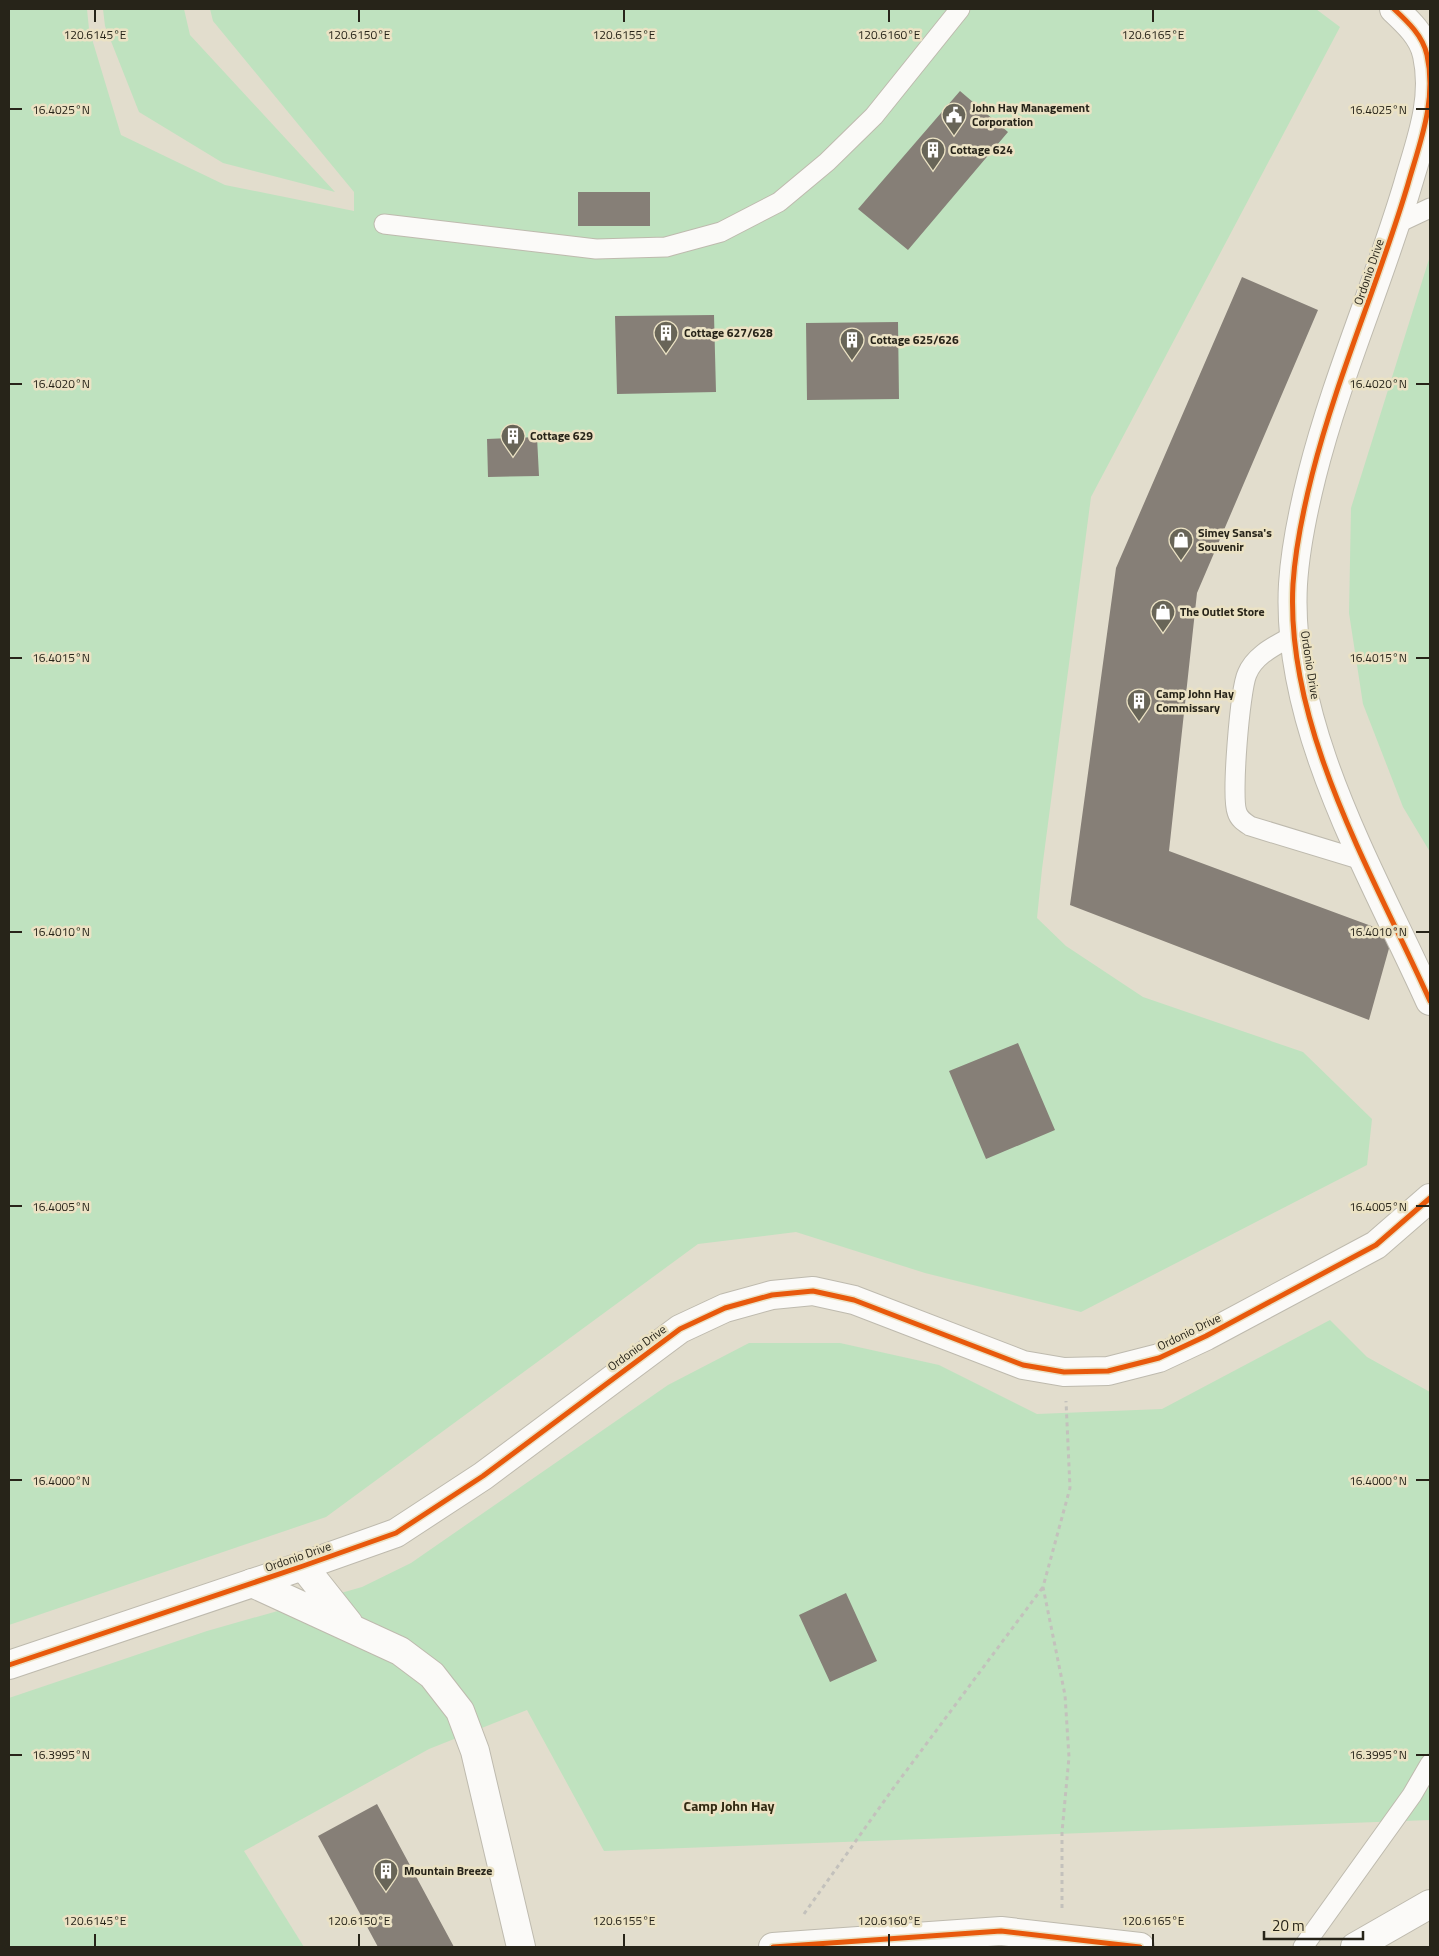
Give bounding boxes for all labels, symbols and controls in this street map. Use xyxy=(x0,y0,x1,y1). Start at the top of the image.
text: 120.6145°E xyxy=(64,25,127,44)
text: 120.6150°E xyxy=(328,25,391,44)
text: 120.6155°E xyxy=(593,25,656,44)
text: 120.6160°E xyxy=(858,25,921,44)
text: 120.6165°E xyxy=(1122,25,1185,44)
place label: John Hay Management Corporation xyxy=(972,98,1090,131)
text: 16.4025°N xyxy=(32,100,90,119)
text: 16.4025°N xyxy=(1349,100,1407,119)
public building icon: John Hay Management Corporation xyxy=(941,102,967,136)
building icon: Cottage 624 xyxy=(920,137,946,171)
place label: Cottage 624 xyxy=(950,140,1013,159)
street label: Ordonio Drive xyxy=(1348,236,1389,308)
building icon: Cottage 627/628 xyxy=(653,320,679,354)
place label: Cottage 627/628 xyxy=(684,323,773,342)
building icon: Cottage 625/626 xyxy=(839,327,865,361)
place label: Cottage 625/626 xyxy=(870,330,959,349)
text: 16.4020°N xyxy=(32,374,90,393)
text: 16.4020°N xyxy=(1349,374,1407,393)
building icon: Cottage 629 xyxy=(500,423,526,457)
place label: Cottage 629 xyxy=(530,426,593,445)
place label: Simey Sansa's Souvenir xyxy=(1198,523,1272,556)
shop icon: Simey Sansa's Souvenir xyxy=(1168,527,1194,561)
shop icon: The Outlet Store xyxy=(1150,599,1176,633)
place label: The Outlet Store xyxy=(1180,602,1265,621)
street label: Ordonio Drive xyxy=(1296,629,1325,700)
text: 16.4015°N xyxy=(32,648,90,667)
text: 16.4015°N xyxy=(1349,648,1407,667)
place label: Camp John Hay Commissary xyxy=(1156,684,1234,717)
building icon: Camp John Hay Commissary xyxy=(1126,688,1152,722)
text: 16.4010°N xyxy=(32,922,90,941)
text: 16.4010°N xyxy=(1349,922,1407,941)
text: 16.4005°N xyxy=(32,1197,90,1216)
text: 16.4005°N xyxy=(1349,1197,1407,1216)
street label: Ordonio Drive xyxy=(1154,1308,1224,1355)
street label: Ordonio Drive xyxy=(603,1320,670,1376)
text: 16.4000°N xyxy=(32,1471,90,1490)
text: 16.4000°N xyxy=(1349,1471,1407,1490)
street label: Ordonio Drive xyxy=(262,1536,334,1577)
text: 16.3995°N xyxy=(32,1745,90,1764)
text: 16.3995°N xyxy=(1349,1745,1407,1764)
district label: Camp John Hay xyxy=(684,1795,774,1816)
building icon: Mountain Breeze xyxy=(373,1858,399,1892)
place label: Mountain Breeze xyxy=(404,1861,492,1880)
scale bar xyxy=(1264,1908,1363,1940)
text: 120.6145°E xyxy=(64,1911,127,1930)
text: 120.6150°E xyxy=(328,1911,391,1930)
text: 120.6155°E xyxy=(593,1911,656,1930)
text: 120.6160°E xyxy=(858,1911,921,1930)
text: 120.6165°E xyxy=(1122,1911,1185,1930)
text: 20 m xyxy=(1272,1914,1305,1937)

